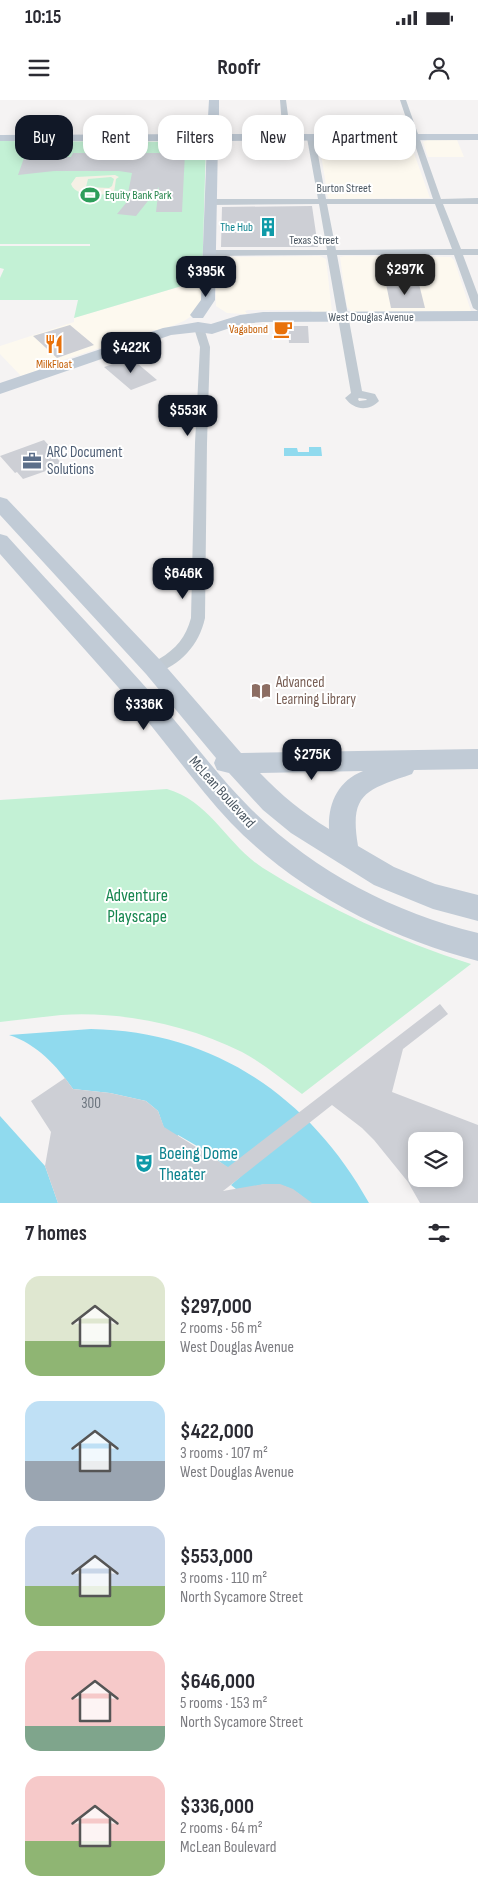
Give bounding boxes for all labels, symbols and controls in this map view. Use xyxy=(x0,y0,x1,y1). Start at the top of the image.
text: 10:15 xyxy=(25,6,61,29)
icon: menu xyxy=(25,54,53,82)
text: Roofr xyxy=(217,54,261,81)
icon: person xyxy=(425,54,453,82)
chip: Buy xyxy=(15,115,73,160)
chip: Rent xyxy=(83,115,148,160)
chip: Filters xyxy=(158,115,232,160)
chip: New xyxy=(242,115,304,160)
chip: Apartment xyxy=(314,115,416,160)
street label: Burton Street xyxy=(317,181,372,196)
sports icon: Equity Bank Park xyxy=(79,184,101,206)
place label: Equity Bank Park xyxy=(105,188,172,203)
building icon: The Hub xyxy=(257,216,279,238)
place label: The Hub xyxy=(220,220,253,235)
street label: Texas Street xyxy=(289,233,339,248)
pin: $297K xyxy=(370,254,440,296)
pin: $395K xyxy=(171,256,241,298)
text: $297K xyxy=(386,260,424,279)
text: $395K xyxy=(187,262,225,281)
street label: West Douglas Avenue xyxy=(328,310,414,325)
cafe icon: Vagabond xyxy=(272,318,294,340)
place label: Vagabond xyxy=(229,322,268,337)
pin: $422K xyxy=(96,332,166,374)
restaurant icon: MilkFloat xyxy=(43,333,65,355)
text: $422K xyxy=(112,338,150,357)
place label: MilkFloat xyxy=(36,357,72,372)
pin: $553K xyxy=(153,394,223,437)
text: $553K xyxy=(169,401,207,420)
place label: ARC Document Solutions xyxy=(46,443,123,479)
office icon: ARC Document Solutions xyxy=(21,450,43,472)
pin: $646K xyxy=(148,558,218,600)
text: $646K xyxy=(164,564,202,583)
place label: Advanced Learning Library xyxy=(275,673,356,709)
library icon: Advanced Learning Library xyxy=(250,680,272,702)
pin: $336K xyxy=(109,688,179,731)
text: $336K xyxy=(125,695,163,714)
pin: $275K xyxy=(277,738,347,781)
text: $275K xyxy=(293,745,331,764)
street label: McLean Boulevard xyxy=(185,752,259,832)
park label: Adventure Playscape xyxy=(105,885,168,927)
house number: 300 xyxy=(81,1094,101,1113)
map controls xyxy=(408,1132,463,1187)
button: layers xyxy=(408,1132,463,1187)
place label: Boeing Dome Theater xyxy=(159,1143,238,1185)
theatre icon: Boeing Dome Theater xyxy=(133,1152,155,1174)
icon: filters xyxy=(425,1219,453,1247)
text: 7 homes xyxy=(25,1221,87,1246)
text: $297,000 xyxy=(180,1294,252,1319)
icon: home xyxy=(65,1296,125,1356)
text: 2 rooms · 56 m² xyxy=(180,1319,262,1338)
text: West Douglas Avenue xyxy=(180,1338,294,1357)
text: $422,000 xyxy=(180,1419,254,1444)
icon: home xyxy=(65,1421,125,1481)
text: 3 rooms · 107 m² xyxy=(180,1444,268,1463)
text: West Douglas Avenue xyxy=(180,1463,294,1482)
text: $553,000 xyxy=(180,1544,253,1569)
icon: home xyxy=(65,1546,125,1606)
text: 3 rooms · 110 m² xyxy=(180,1569,267,1588)
text: North Sycamore Street xyxy=(180,1588,303,1607)
text: $646,000 xyxy=(180,1669,255,1694)
icon: home xyxy=(65,1671,125,1731)
text: 5 rooms · 153 m² xyxy=(180,1694,267,1713)
text: North Sycamore Street xyxy=(180,1713,303,1732)
text: $336,000 xyxy=(180,1794,254,1819)
icon: home xyxy=(65,1796,125,1856)
text: 2 rooms · 64 m² xyxy=(180,1819,263,1838)
text: McLean Boulevard xyxy=(180,1838,277,1857)

